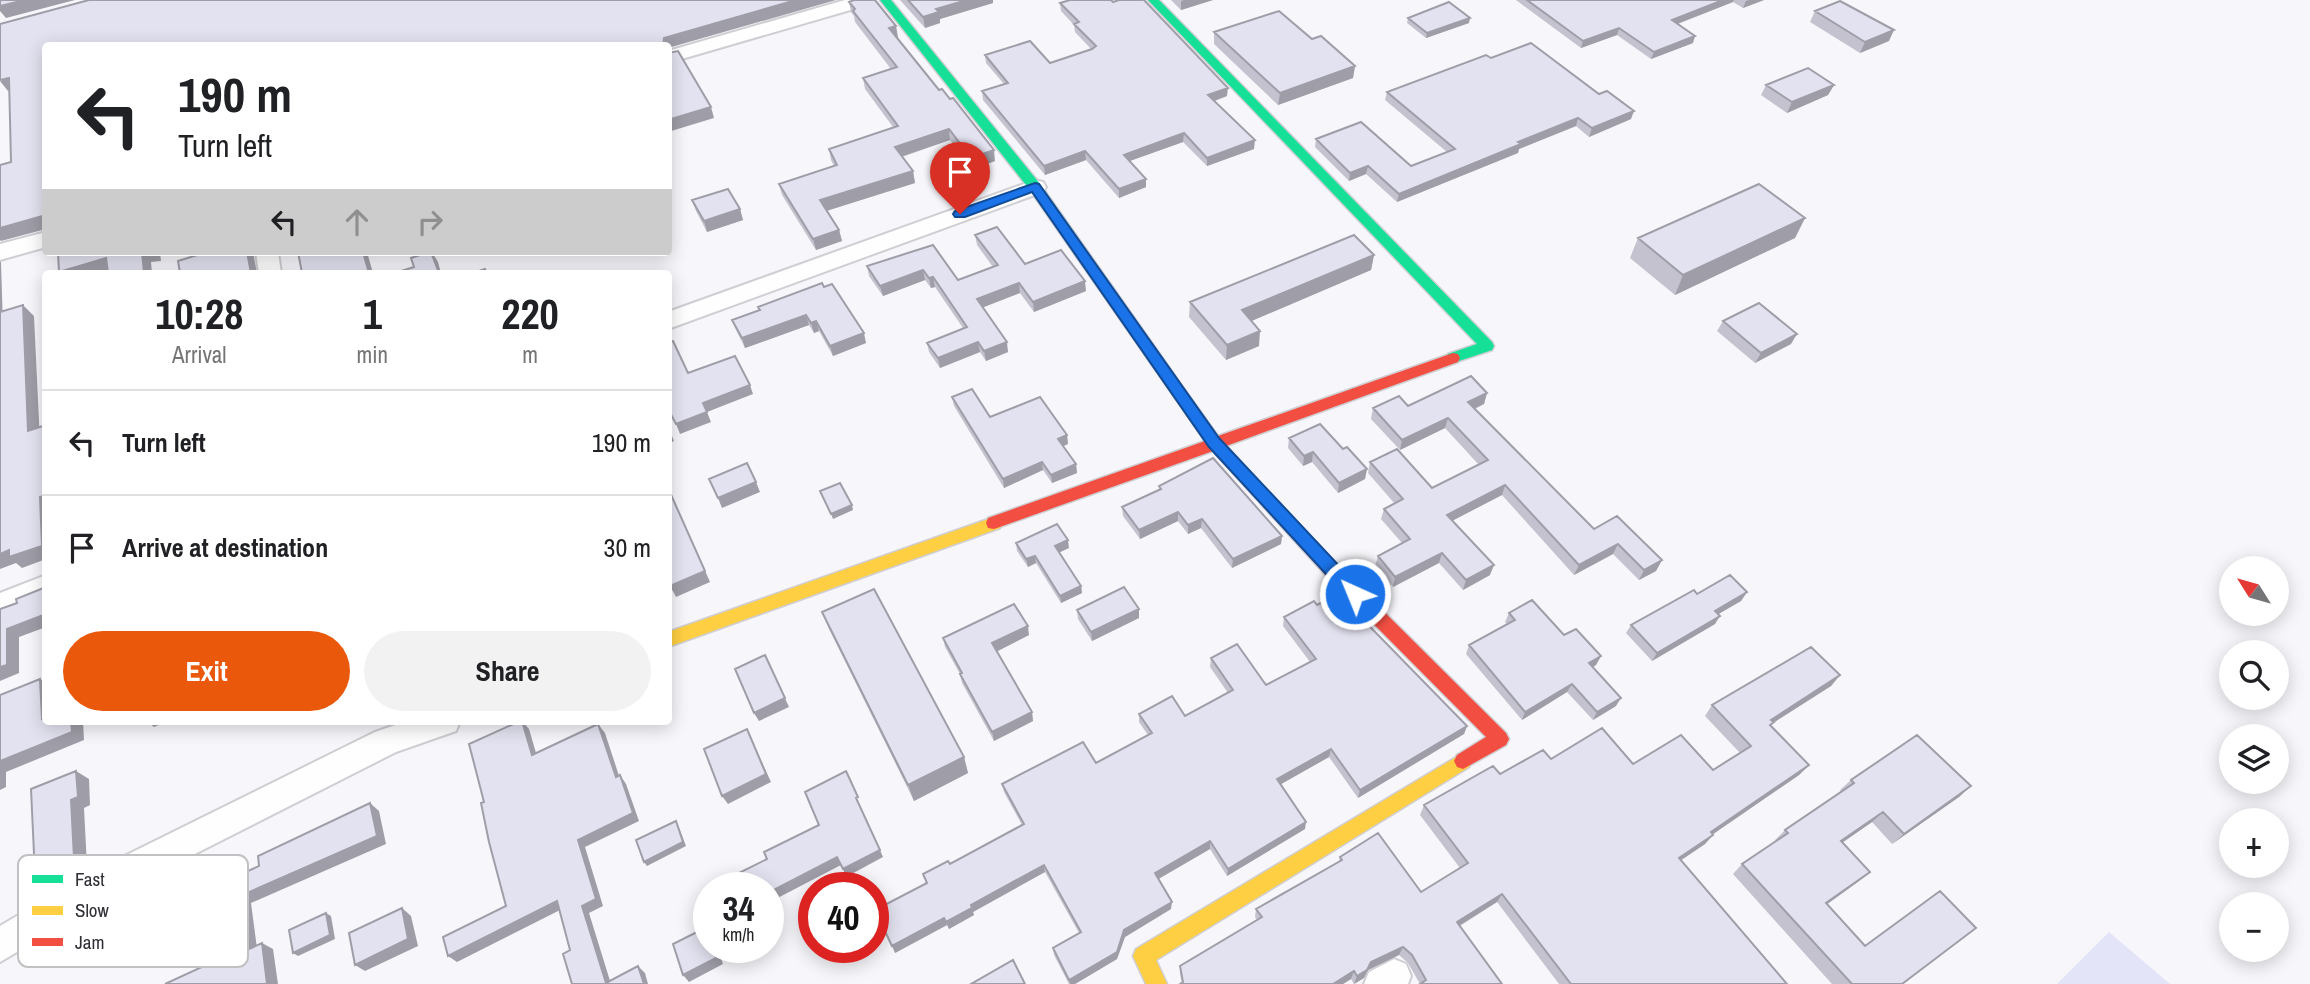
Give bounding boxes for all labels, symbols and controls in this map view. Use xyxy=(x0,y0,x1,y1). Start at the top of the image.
text: 190 m xyxy=(178,61,292,127)
icon: left xyxy=(63,70,154,161)
text: Turn left xyxy=(178,124,272,167)
pin xyxy=(930,142,990,214)
icon: arrive xyxy=(941,153,979,191)
icon: left xyxy=(265,203,303,241)
icon: ahead xyxy=(338,203,376,241)
icon: right xyxy=(411,203,449,241)
text: 10:28 xyxy=(155,286,243,342)
text: 1 xyxy=(363,286,382,342)
text: 220 xyxy=(501,286,559,342)
text: Arrival xyxy=(172,339,227,370)
text: min xyxy=(357,339,388,370)
text: m xyxy=(522,339,538,370)
icon: left xyxy=(63,424,101,462)
text: Turn left xyxy=(122,425,206,460)
text: 190 m xyxy=(592,425,651,460)
icon: arrive xyxy=(63,529,101,567)
text: Arrive at destination xyxy=(122,530,328,565)
text: 30 m xyxy=(604,530,651,565)
north arrow xyxy=(2219,556,2289,626)
map controls xyxy=(2219,556,2289,962)
position arrow xyxy=(1318,557,1392,631)
button: Exit xyxy=(63,631,350,711)
button: Share xyxy=(364,631,651,711)
button: search xyxy=(2219,640,2289,710)
button: layers xyxy=(2219,724,2289,794)
button: + xyxy=(2219,808,2289,878)
legend xyxy=(18,855,248,967)
text: Fast xyxy=(75,866,105,892)
speed limit sign: 40 xyxy=(798,872,889,963)
text: 34 xyxy=(723,885,754,932)
button: − xyxy=(2219,892,2289,962)
text: Slow xyxy=(75,897,110,923)
text: km/h xyxy=(723,922,755,947)
text: Jam xyxy=(75,929,104,955)

